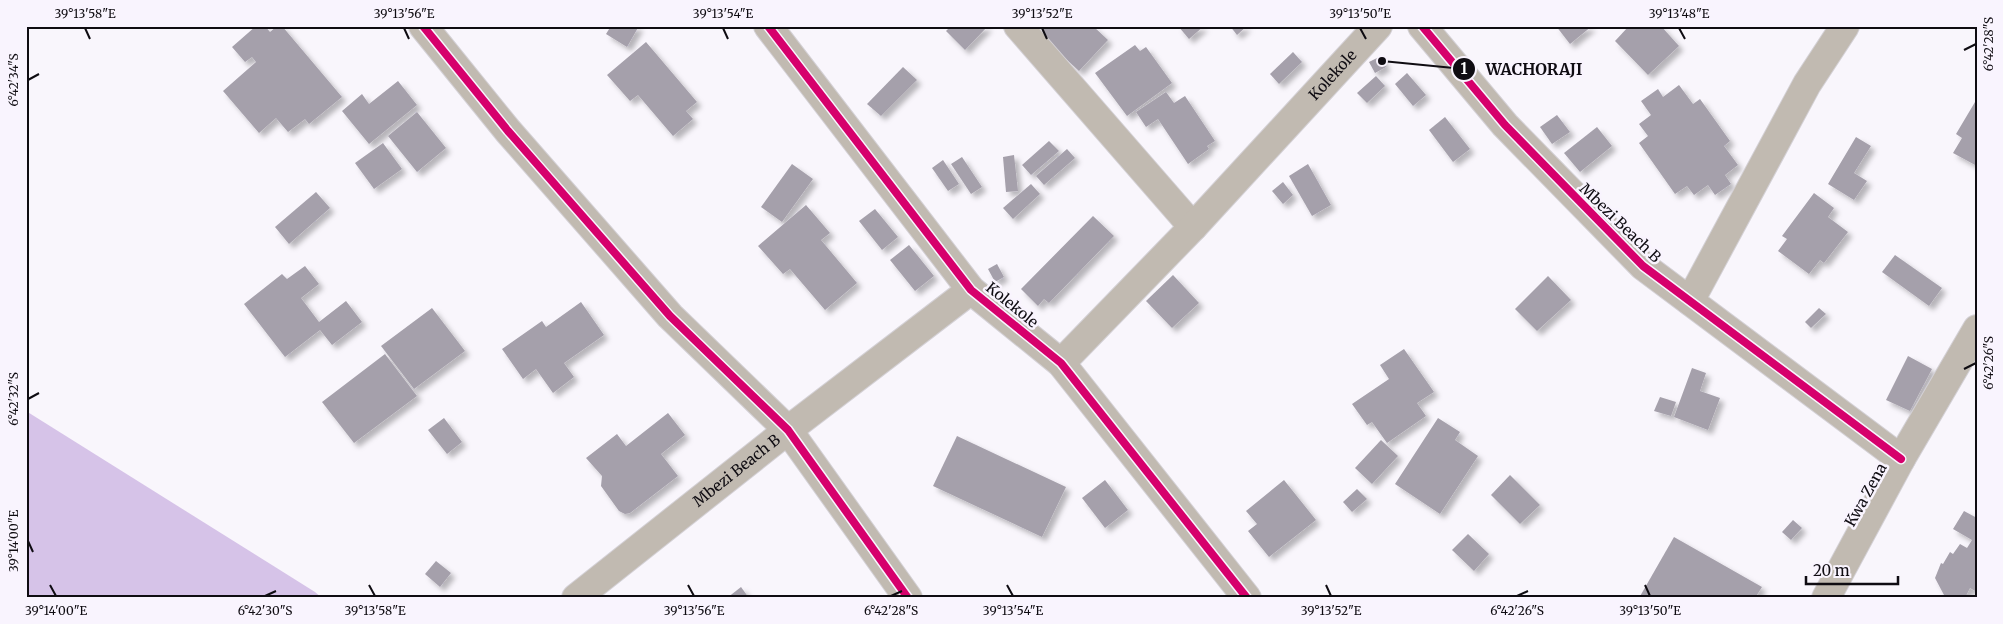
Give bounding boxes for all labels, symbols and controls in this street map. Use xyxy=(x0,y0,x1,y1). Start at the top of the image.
text: 39°13'58"E xyxy=(54,6,116,21)
text: 39°13'56"E xyxy=(374,6,435,21)
text: 39°13'54"E xyxy=(693,6,754,21)
text: 39°13'52"E xyxy=(1012,6,1073,21)
text: 39°13'50"E xyxy=(1329,6,1391,21)
text: 39°13'48"E xyxy=(1649,6,1710,21)
text: 6°42'28"S xyxy=(1981,17,1996,71)
street label: Kolekole xyxy=(1305,45,1361,104)
text: 6°42'34"S xyxy=(6,53,21,107)
callout: WACHORAJI xyxy=(1451,54,1593,85)
text: 1 xyxy=(1461,59,1468,78)
text: WACHORAJI xyxy=(1485,59,1582,79)
street label: Mbezi Beach B xyxy=(1576,179,1665,266)
street label: Kolekole xyxy=(982,278,1042,332)
text: 6°42'26"S xyxy=(1981,336,1996,390)
text: 6°42'32"S xyxy=(6,372,21,426)
street label: Mbezi Beach B xyxy=(689,430,784,511)
street label: Kwa Zena xyxy=(1840,460,1891,530)
text: 39°14'00"E xyxy=(6,510,21,572)
scale bar xyxy=(1806,554,1898,586)
text: 20 m xyxy=(1813,561,1850,580)
text: 39°14'00"E xyxy=(25,603,87,618)
text: 6°42'30"S xyxy=(238,603,292,618)
text: 39°13'58"E xyxy=(344,603,406,618)
text: 39°13'56"E xyxy=(664,603,725,618)
text: 6°42'28"S xyxy=(864,603,918,618)
text: 39°13'54"E xyxy=(983,603,1044,618)
text: 39°13'52"E xyxy=(1301,603,1362,618)
text: 6°42'26"S xyxy=(1490,603,1544,618)
text: 39°13'50"E xyxy=(1619,603,1681,618)

